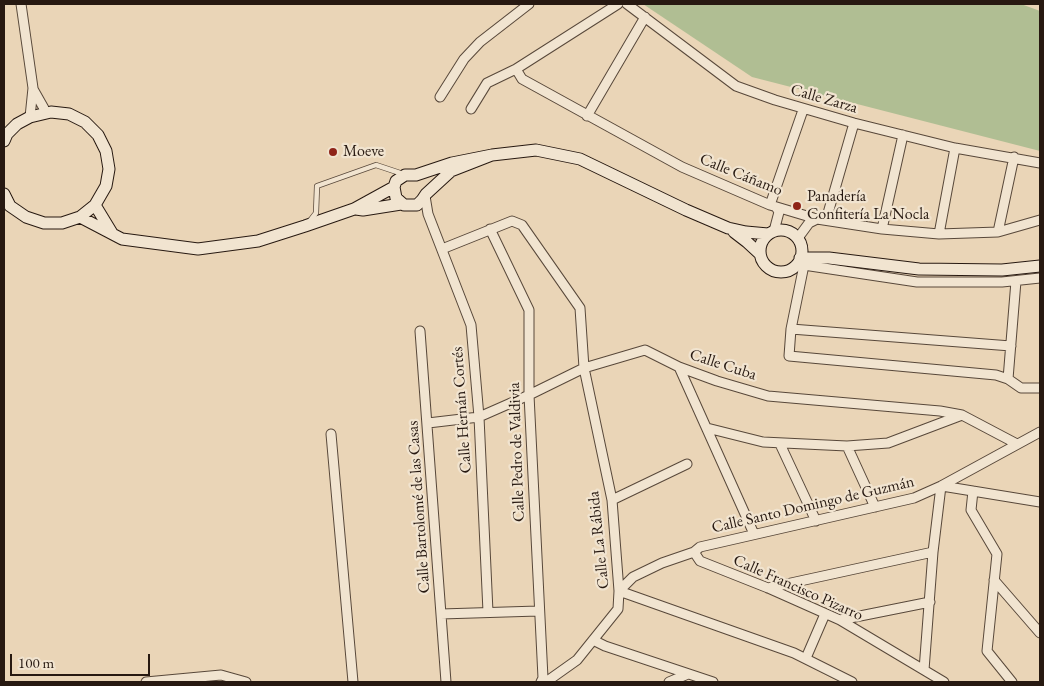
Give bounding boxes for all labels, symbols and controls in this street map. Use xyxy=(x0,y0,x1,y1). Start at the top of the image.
street label: Calle Zarza xyxy=(788,80,860,118)
place label: Moeve xyxy=(343,142,384,162)
marker: Moeve xyxy=(327,146,339,158)
street label: Calle Cáñamo xyxy=(697,150,785,200)
place label: Panadería Confitería La Nocla xyxy=(807,187,929,225)
marker: Panadería Confitería La Nocla xyxy=(791,200,803,212)
street label: Calle Cuba xyxy=(687,345,759,385)
street label: Calle Hernán Cortés xyxy=(448,346,476,474)
street label: Calle Pedro de Valdivia xyxy=(505,382,529,522)
street label: Calle Bartolomé de las Casas xyxy=(403,420,435,594)
street label: Calle Santo Domingo de Guzmán xyxy=(710,472,916,538)
street label: Calle La Rábida xyxy=(584,490,614,590)
street label: Calle Francisco Pizarro xyxy=(730,551,866,625)
scale bar xyxy=(12,644,152,676)
text: 100 m xyxy=(18,653,54,672)

